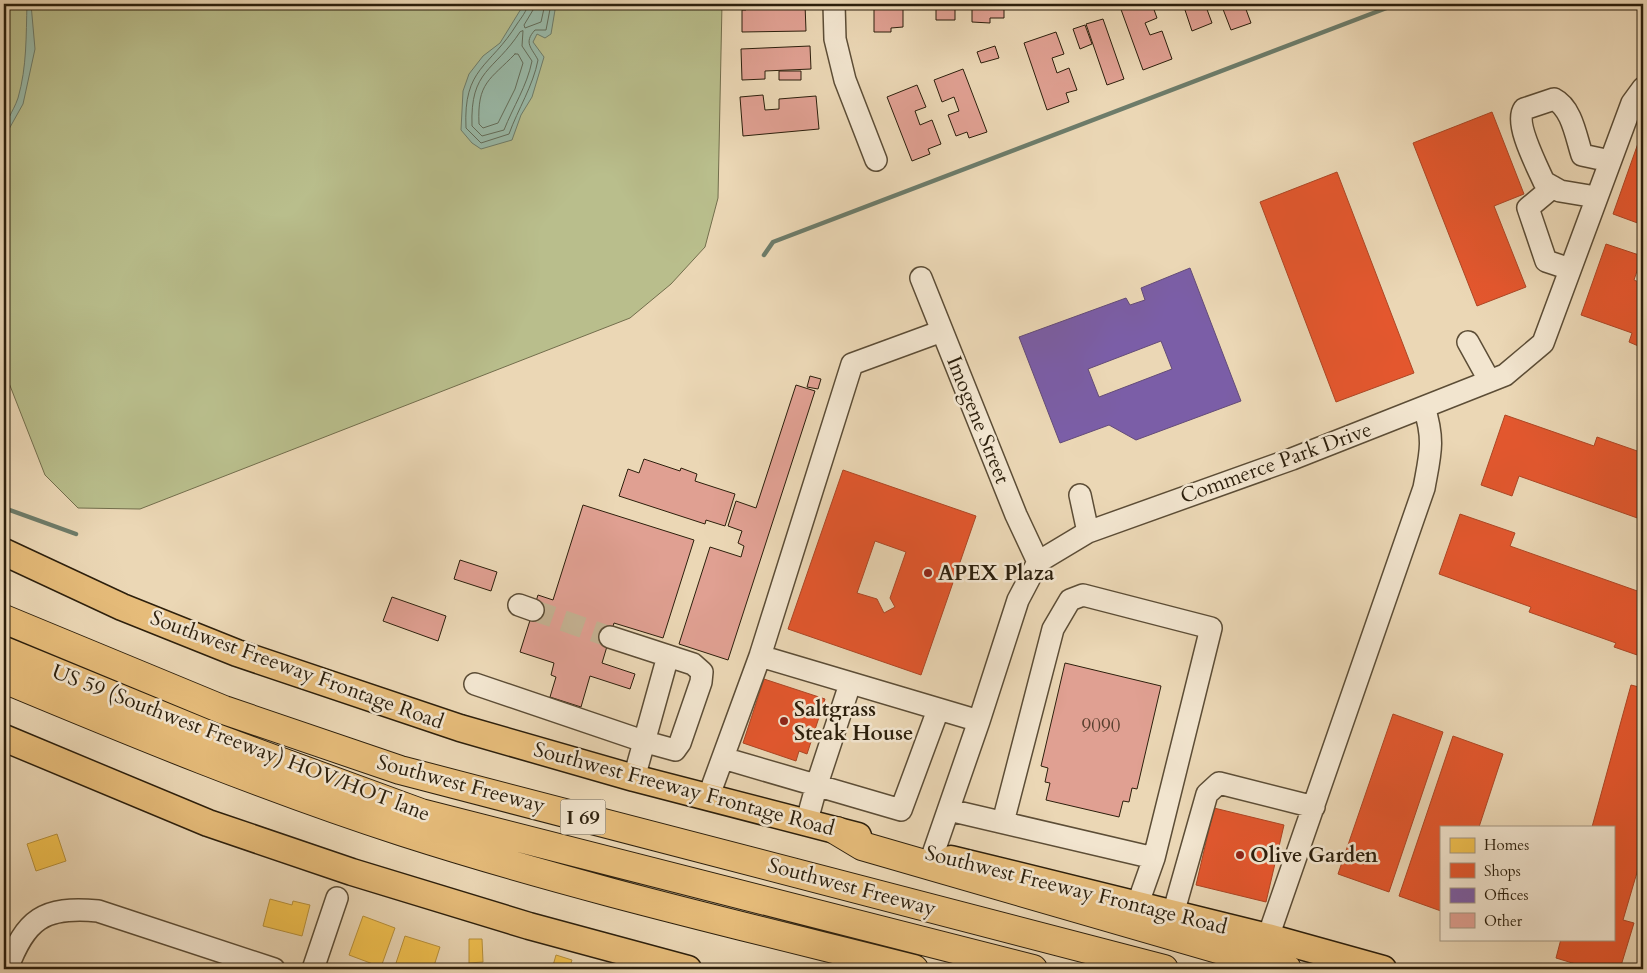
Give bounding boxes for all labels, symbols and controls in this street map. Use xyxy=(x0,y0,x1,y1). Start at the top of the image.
street label: Imogene Street xyxy=(939,352,1017,488)
street label: Commerce Park Drive xyxy=(1176,415,1376,511)
place label: APEX Plaza xyxy=(938,559,1055,588)
marker: APEX Plaza xyxy=(922,567,934,579)
street label: Southwest Freeway Frontage Road xyxy=(146,603,448,737)
street label: US 59 (Southwest Freeway) HOV/HOT lane xyxy=(48,657,434,829)
place label: Saltgrass Steak House xyxy=(794,695,913,748)
house number: 9090 xyxy=(1082,713,1121,739)
marker: Saltgrass Steak House xyxy=(778,715,790,727)
street label: Southwest Freeway Frontage Road xyxy=(530,735,838,843)
street label: Southwest Freeway xyxy=(374,748,548,820)
road number: I 69 xyxy=(560,800,606,834)
legend xyxy=(1440,826,1614,940)
text: Homes xyxy=(1484,835,1529,855)
street label: Southwest Freeway Frontage Road xyxy=(922,838,1230,942)
place label: Olive Garden xyxy=(1250,841,1378,870)
marker: Olive Garden xyxy=(1234,849,1246,861)
street label: Southwest Freeway xyxy=(765,851,939,923)
text: Shops xyxy=(1484,861,1521,881)
text: Offices xyxy=(1484,885,1529,905)
text: Other xyxy=(1484,911,1523,931)

